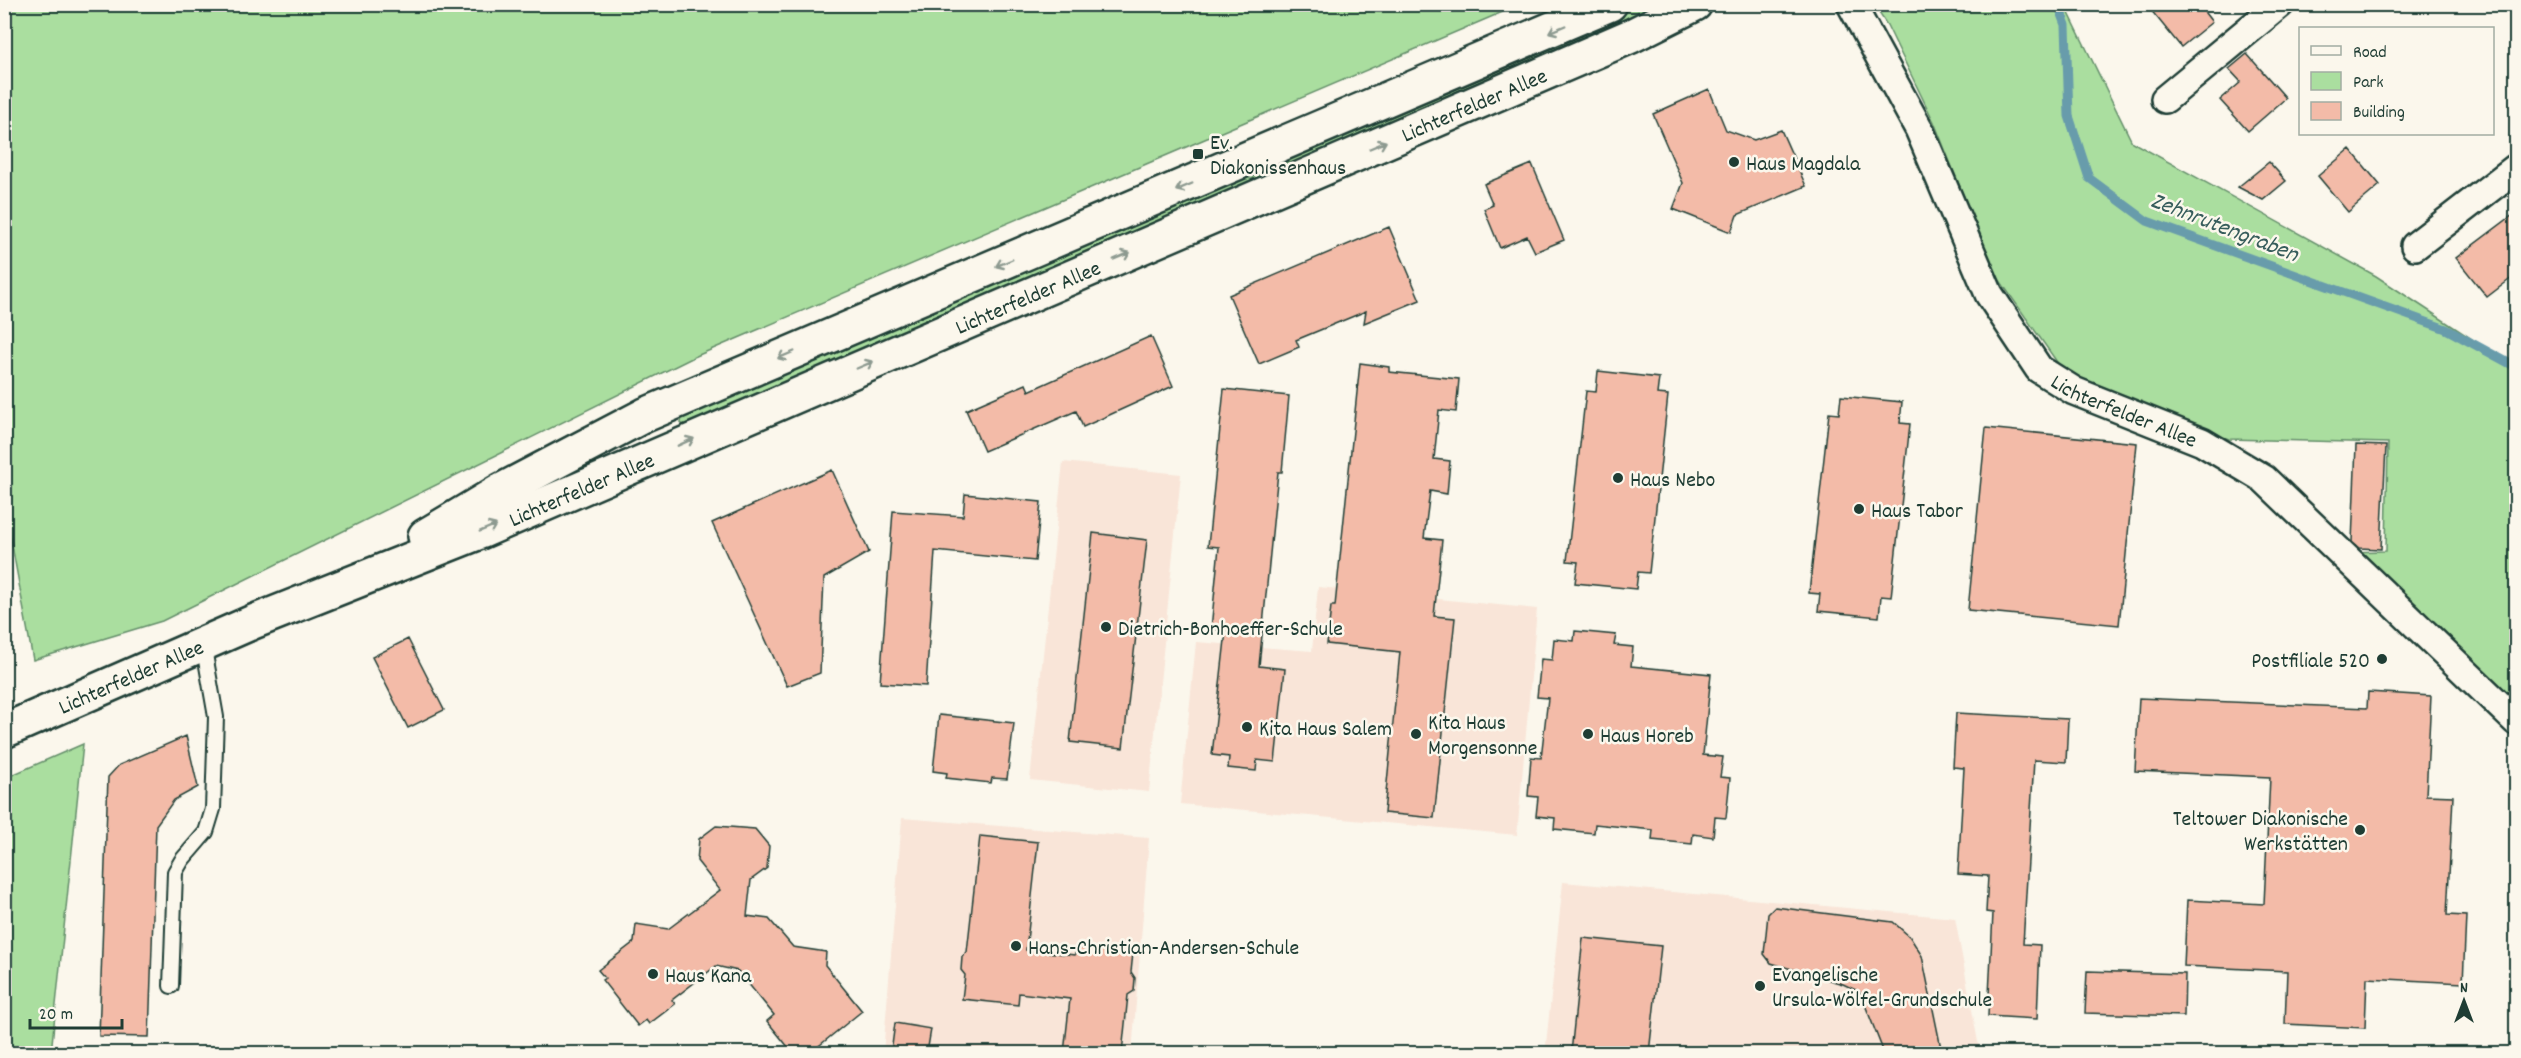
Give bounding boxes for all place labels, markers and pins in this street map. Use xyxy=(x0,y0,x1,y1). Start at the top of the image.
place label: Ev. Diakonissenhaus xyxy=(1210,129,1346,185)
marker: Ev. Diakonissenhaus xyxy=(1191,147,1205,161)
place label: Haus Magdala xyxy=(1746,150,1861,181)
marker: Haus Magdala xyxy=(1727,155,1741,169)
place label: Haus Nebo xyxy=(1630,466,1715,497)
marker: Haus Nebo xyxy=(1611,471,1625,485)
place label: Haus Tabor xyxy=(1871,497,1964,528)
marker: Haus Tabor xyxy=(1852,502,1866,516)
place label: Dietrich-Bonhoeffer-Schule xyxy=(1118,615,1343,646)
marker: Dietrich-Bonhoeffer-Schule xyxy=(1099,620,1113,634)
place label: Postfiliale 520 xyxy=(2251,647,2370,678)
marker: Postfiliale 520 xyxy=(2375,652,2389,666)
place label: Kita Haus Morgensonne xyxy=(1428,709,1537,765)
place label: Kita Haus Salem xyxy=(1259,715,1392,746)
marker: Kita Haus Salem xyxy=(1240,720,1254,734)
place label: Haus Horeb xyxy=(1600,722,1694,753)
marker: Kita Haus Morgensonne xyxy=(1409,727,1423,741)
marker: Haus Horeb xyxy=(1581,727,1595,741)
place label: Teltower Diakonische Werkstätten xyxy=(2173,805,2348,861)
marker: Teltower Diakonische Werkstätten xyxy=(2353,823,2367,837)
place label: Hans-Christian-Andersen-Schule xyxy=(1028,934,1299,965)
marker: Hans-Christian-Andersen-Schule xyxy=(1009,939,1023,953)
place label: Evangelische Ursula-Wölfel-Grundschule xyxy=(1772,961,1992,1017)
place label: Haus Kana xyxy=(665,962,752,993)
marker: Haus Kana xyxy=(646,967,660,981)
marker: Evangelische Ursula-Wölfel-Grundschule xyxy=(1753,979,1767,993)

